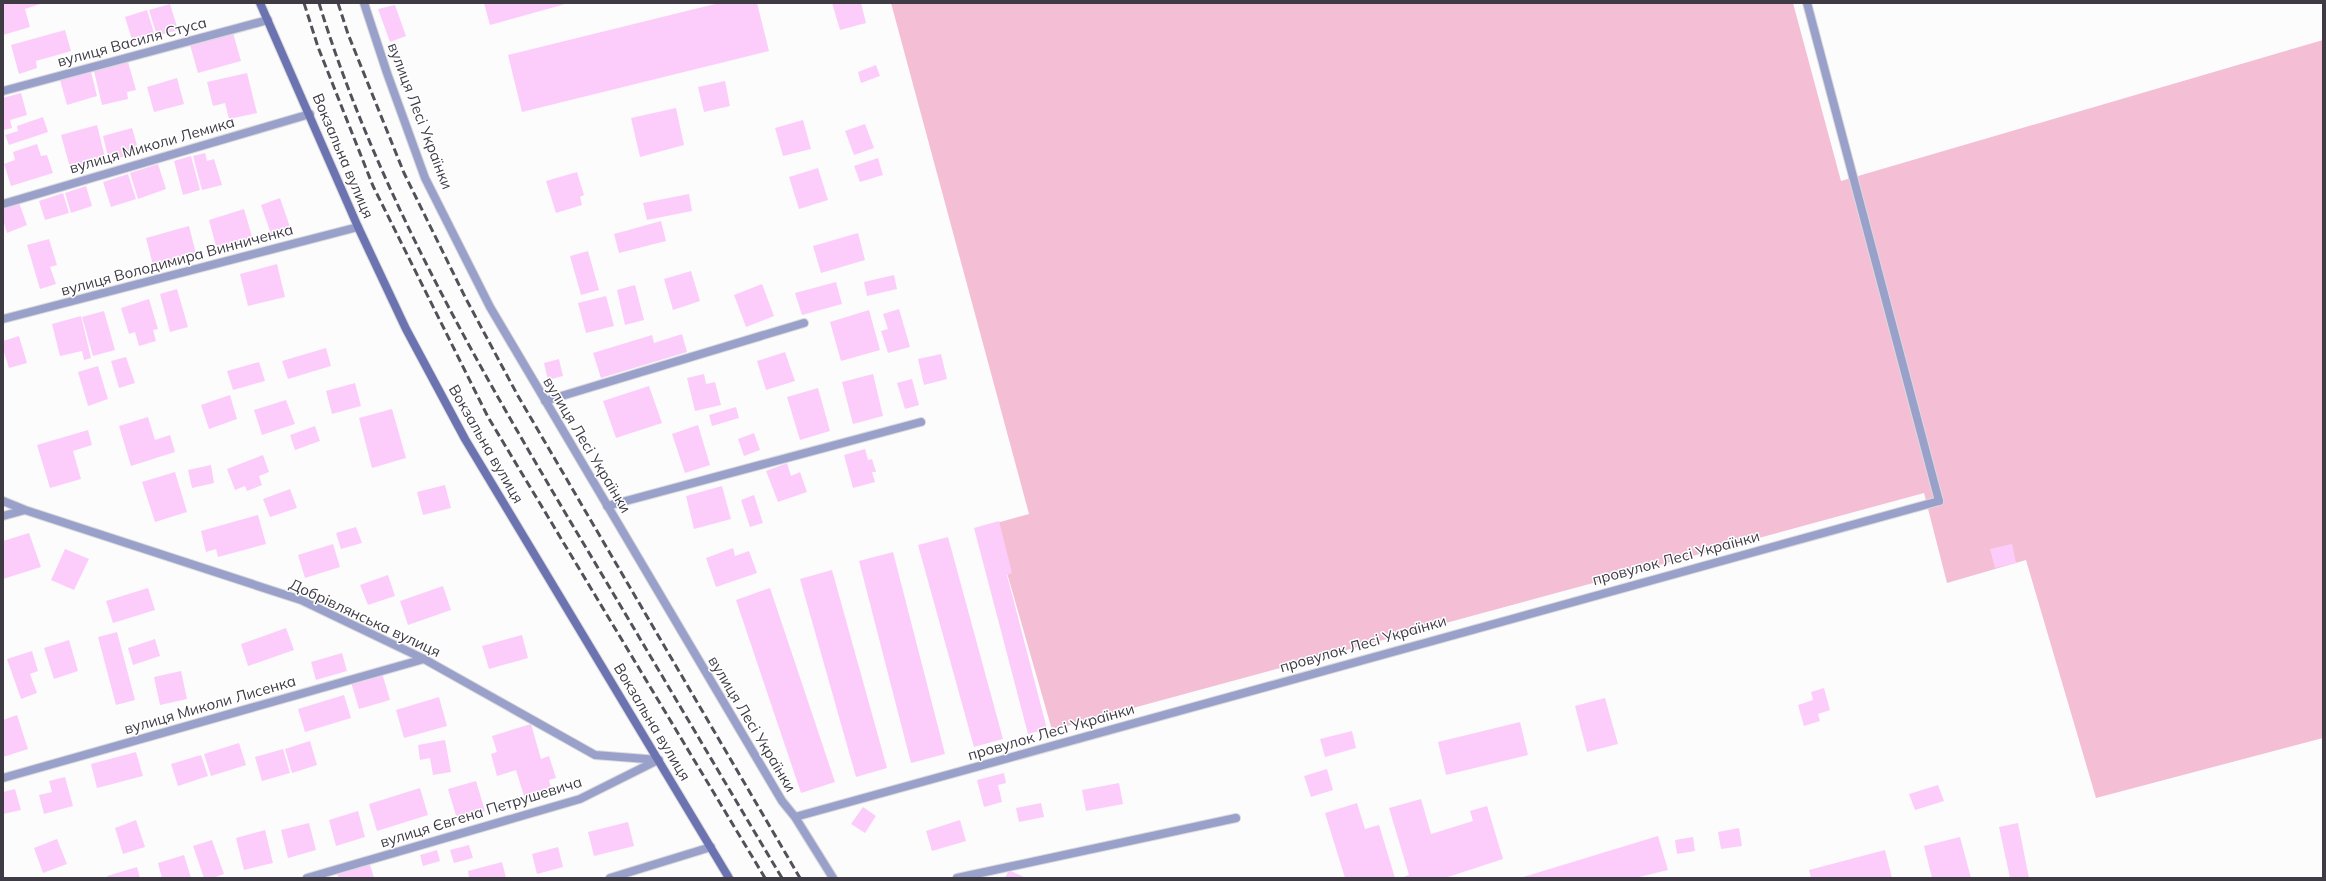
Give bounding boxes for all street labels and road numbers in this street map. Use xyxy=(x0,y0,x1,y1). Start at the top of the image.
street label: вулиця Василя Стуса xyxy=(55,12,209,71)
street label: вулиця Лесі Українки xyxy=(384,40,457,192)
street label: Вокзальна вулиця xyxy=(309,90,378,221)
street label: вулиця Миколи Лемика xyxy=(67,112,237,177)
street label: вулиця Володимира Винниченка xyxy=(59,219,295,300)
street label: вулиця Лесі Українки xyxy=(539,373,636,516)
street label: Вокзальна вулиця xyxy=(445,381,528,507)
street label: провулок Лесі Українки xyxy=(1590,526,1762,589)
street label: Добрівлянська вулиця xyxy=(286,574,444,661)
street label: провулок Лесі Українки xyxy=(1277,611,1448,676)
street label: вулиця Лесі Українки xyxy=(704,652,801,795)
street label: Вокзальна вулиця xyxy=(610,659,695,784)
street label: вулиця Миколи Лисенка xyxy=(122,671,298,738)
street label: провулок Лесі Українки xyxy=(965,699,1136,764)
street label: вулиця Євгена Петрушевича xyxy=(378,772,584,851)

